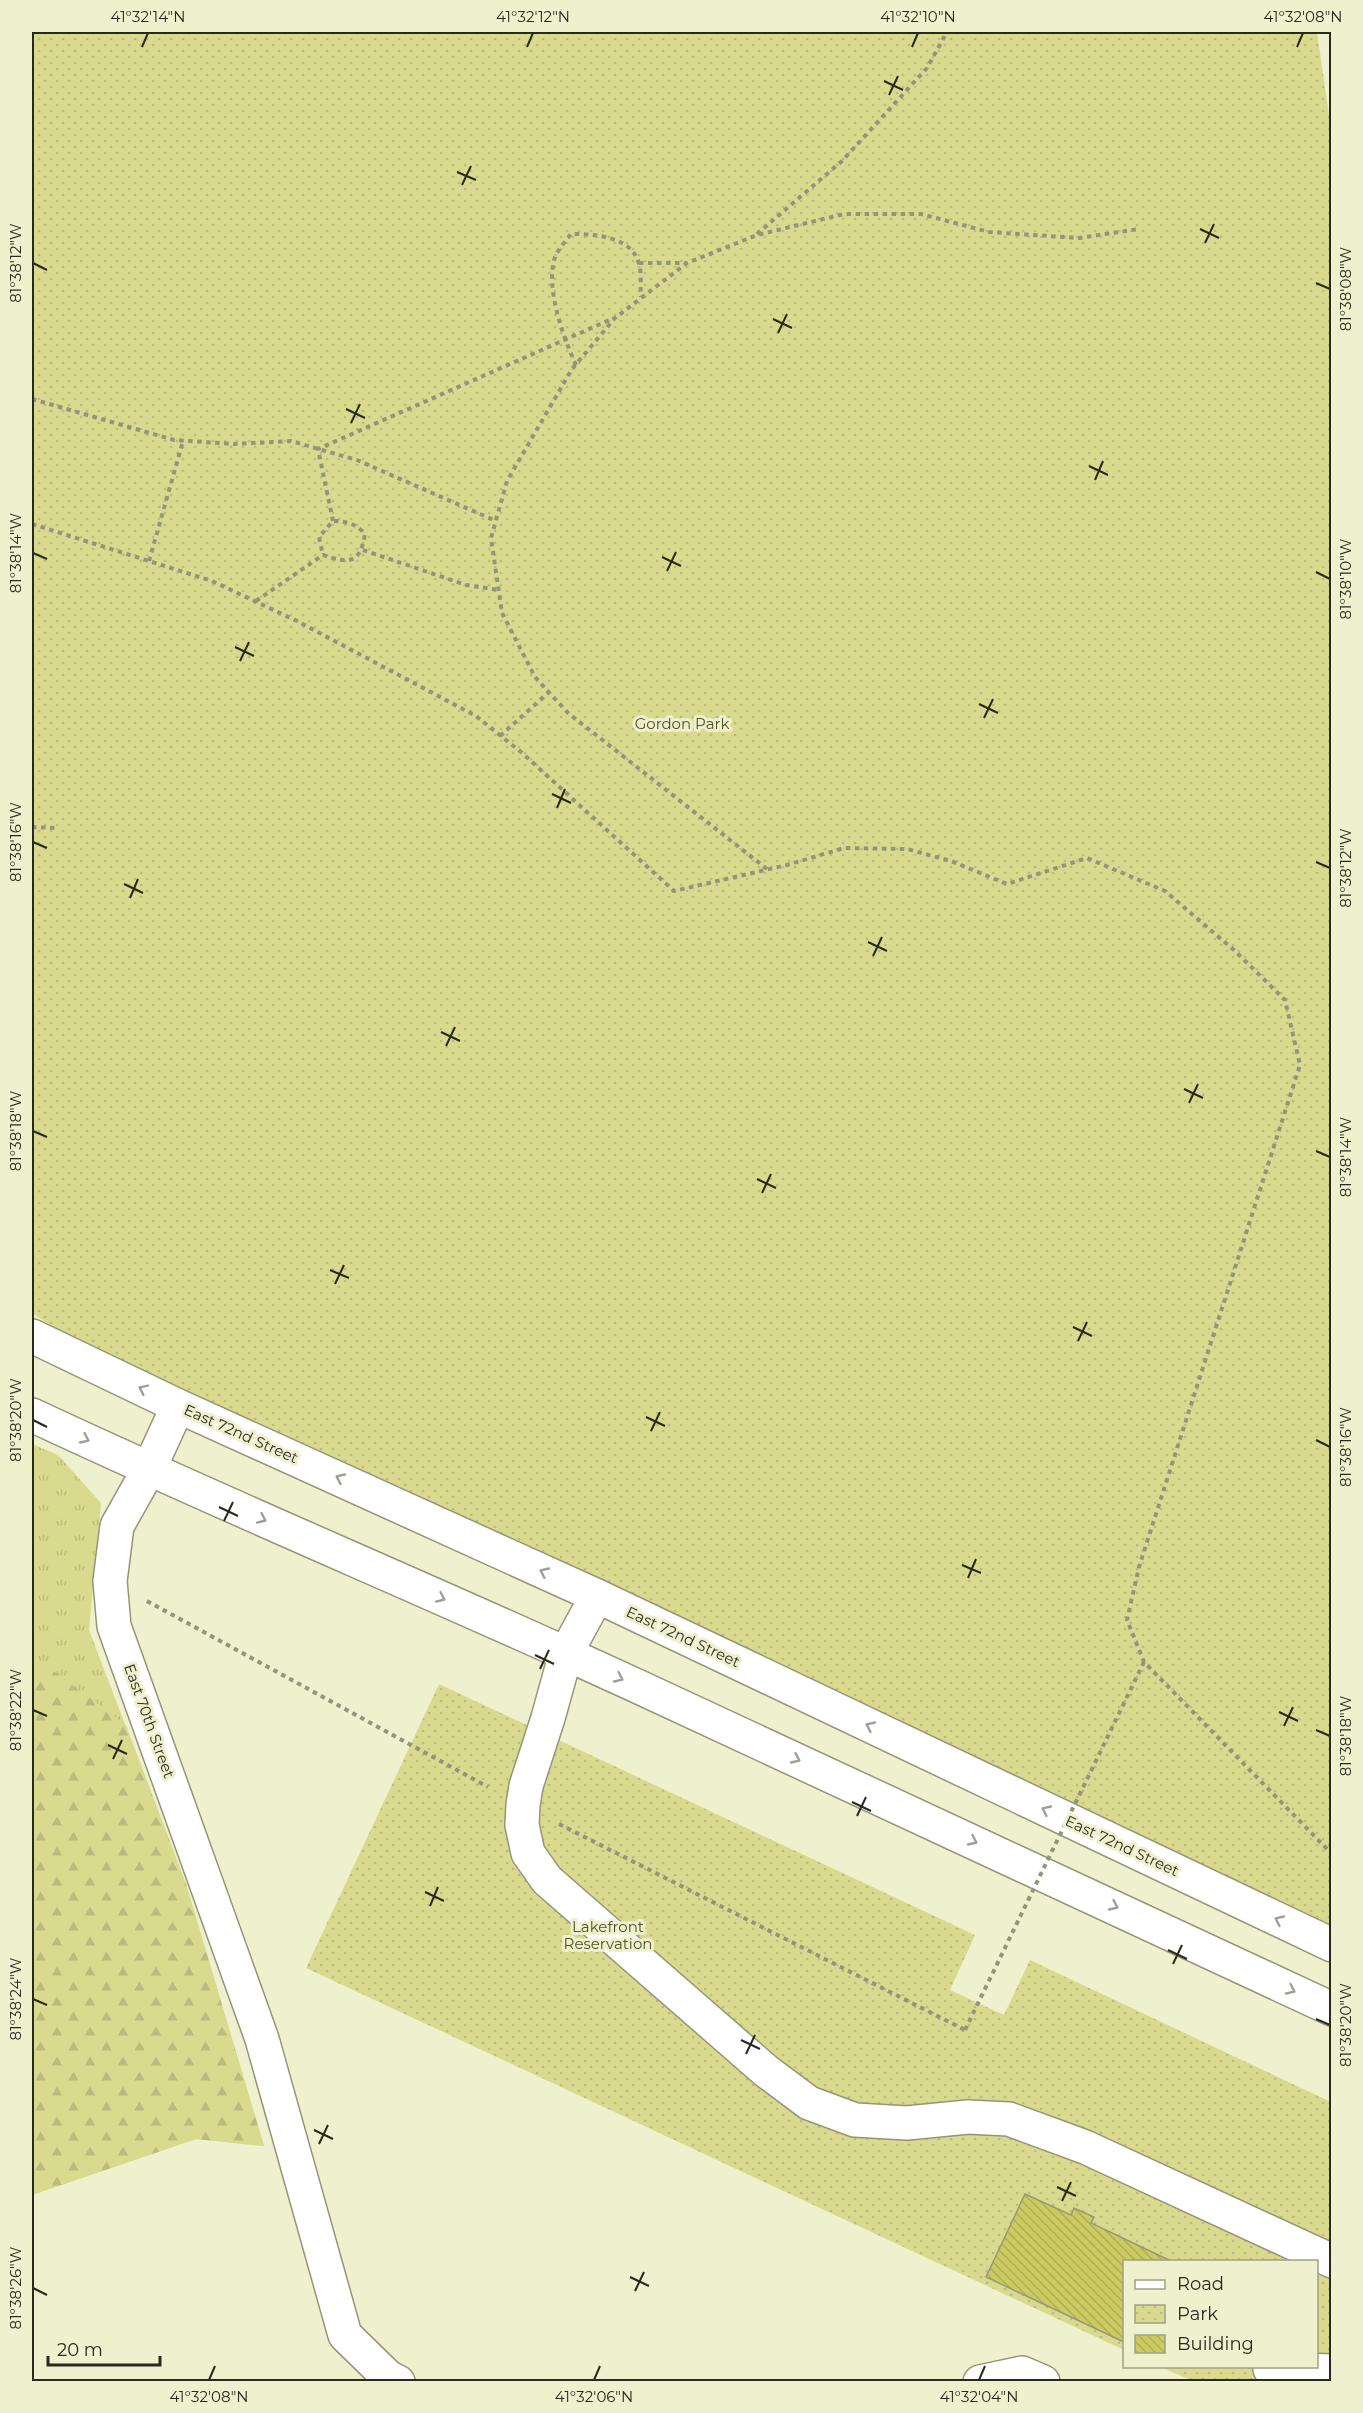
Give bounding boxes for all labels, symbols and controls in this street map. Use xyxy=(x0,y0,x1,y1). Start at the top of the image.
text: 41°32'14"N xyxy=(111,7,185,26)
text: 41°32'12"N xyxy=(496,7,570,26)
text: 41°32'10"N xyxy=(880,7,956,26)
text: 41°32'08"N xyxy=(1264,7,1342,26)
text: 81°38'12"W xyxy=(6,223,25,303)
text: 81°38'08"W xyxy=(1336,246,1355,331)
text: 81°38'14"W xyxy=(6,512,25,593)
text: 81°38'10"W xyxy=(1336,538,1355,620)
park label: Gordon Park xyxy=(635,714,729,733)
text: 81°38'16"W xyxy=(6,802,25,882)
text: 81°38'12"W xyxy=(1336,828,1355,908)
text: 81°38'18"W xyxy=(6,1090,25,1171)
text: 81°38'14"W xyxy=(1336,1116,1355,1197)
text: 81°38'20"W xyxy=(6,1378,25,1462)
one-way arrow xyxy=(139,1385,150,1397)
street label: East 72nd Street xyxy=(181,1400,301,1467)
text: 81°38'16"W xyxy=(1336,1407,1355,1487)
one-way arrow xyxy=(78,1432,89,1444)
one-way arrow xyxy=(335,1473,346,1485)
one-way arrow xyxy=(256,1512,267,1524)
one-way arrow xyxy=(539,1567,550,1579)
one-way arrow xyxy=(434,1591,445,1603)
street label: East 72nd Street xyxy=(623,1602,743,1671)
street label: East 70th Street xyxy=(120,1661,179,1781)
text: 81°38'22"W xyxy=(6,1669,25,1751)
one-way arrow xyxy=(613,1670,624,1682)
text: 81°38'18"W xyxy=(1336,1695,1355,1776)
one-way arrow xyxy=(865,1721,876,1733)
one-way arrow xyxy=(790,1752,801,1764)
one-way arrow xyxy=(1041,1805,1052,1817)
street label: East 72nd Street xyxy=(1062,1811,1182,1880)
one-way arrow xyxy=(967,1833,978,1845)
one-way arrow xyxy=(1108,1899,1119,1911)
one-way arrow xyxy=(1274,1915,1285,1927)
park label: Lakefront Reservation xyxy=(564,1917,652,1953)
text: 81°38'24"W xyxy=(6,1957,25,2040)
one-way arrow xyxy=(1284,1982,1295,1994)
text: 81°38'20"W xyxy=(1336,1983,1355,2067)
text: 81°38'26"W xyxy=(6,2246,25,2329)
legend xyxy=(1123,2260,1318,2368)
text: Road xyxy=(1177,2273,1224,2295)
text: Park xyxy=(1177,2303,1218,2325)
scale bar xyxy=(48,2329,160,2367)
text: Building xyxy=(1177,2333,1254,2355)
text: 20 m xyxy=(57,2339,103,2361)
text: 41°32'08"N xyxy=(170,2387,248,2406)
text: 41°32'06"N xyxy=(555,2387,633,2406)
text: 41°32'04"N xyxy=(940,2387,1018,2406)

